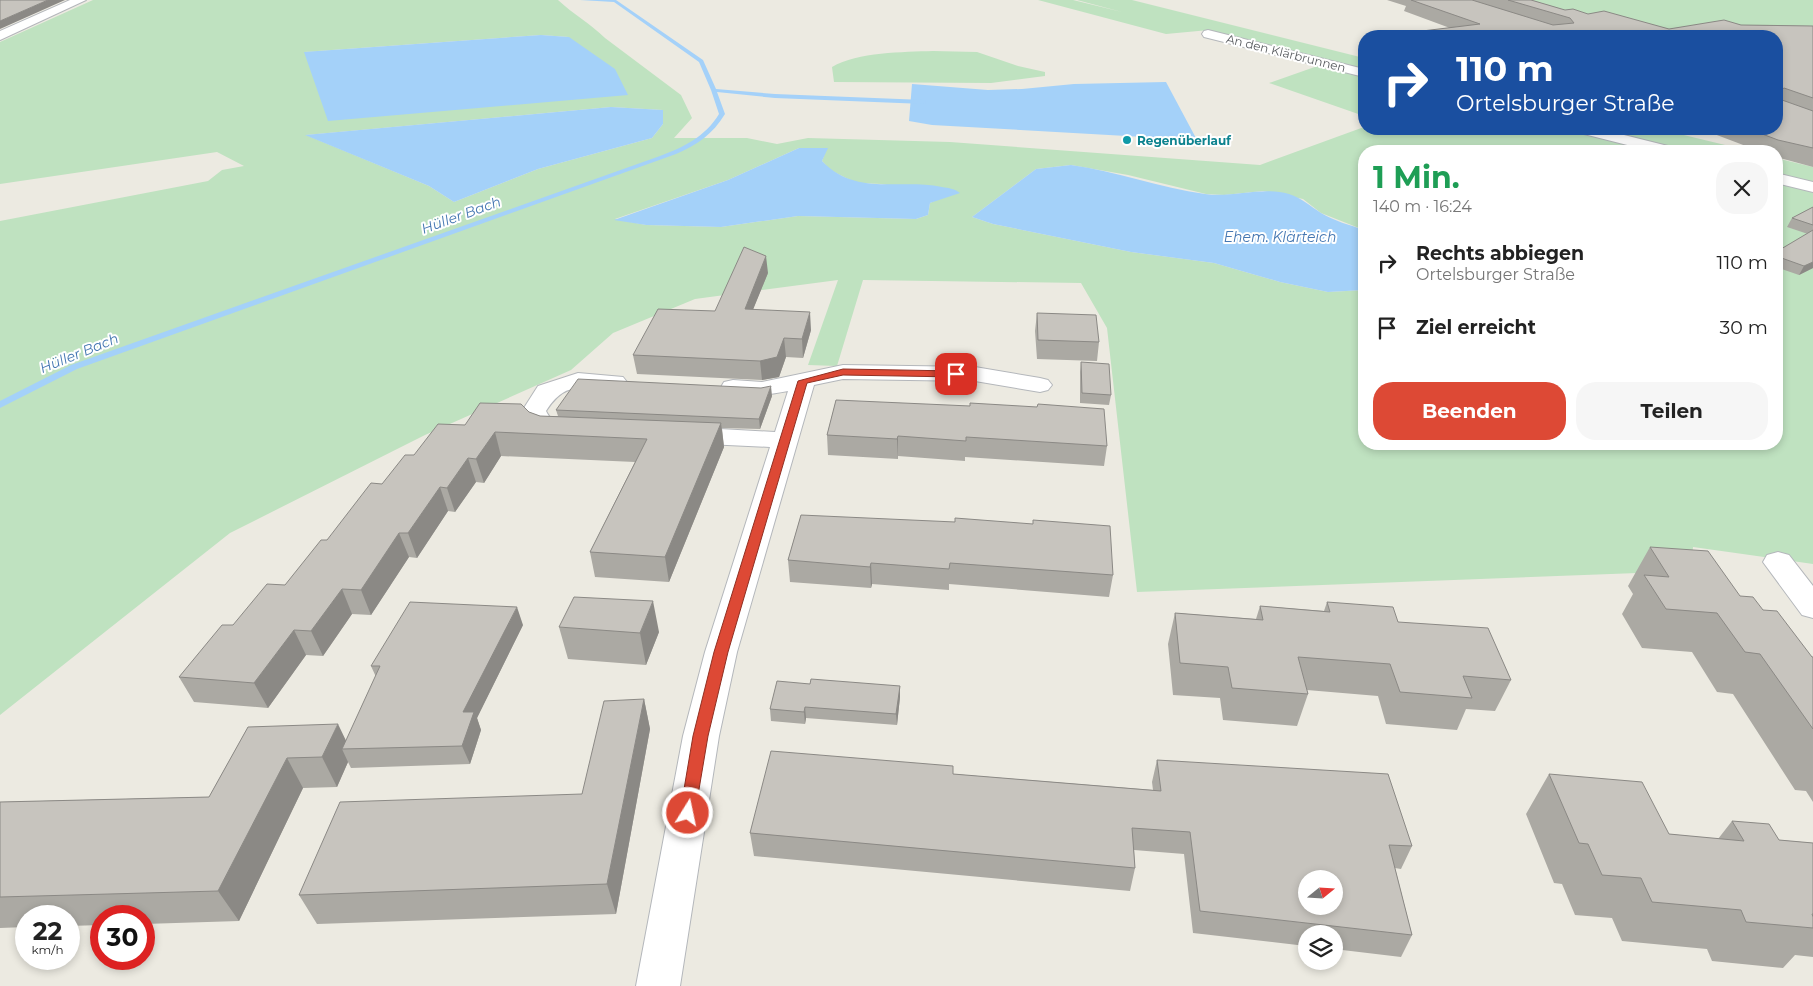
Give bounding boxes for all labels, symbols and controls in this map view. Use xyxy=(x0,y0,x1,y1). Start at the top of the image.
street label: An den Klärbrunnen xyxy=(1225,31,1347,75)
text: 110 m xyxy=(1456,47,1554,90)
icon: right xyxy=(1373,50,1438,115)
text: Ortelsburger Straße xyxy=(1456,90,1675,117)
place label: Regenüberlauf xyxy=(1137,133,1232,148)
marker: Regenüberlauf xyxy=(1121,134,1133,146)
text: 1 Min. xyxy=(1373,159,1460,196)
button: close xyxy=(1716,162,1768,214)
water label: Hüller Bach xyxy=(419,192,503,238)
text: 140 m · 16:24 xyxy=(1373,197,1472,216)
water label: Ehem. Klärteich xyxy=(1224,228,1336,246)
text: Rechts abbiegen xyxy=(1416,242,1584,265)
icon: right xyxy=(1373,249,1401,277)
text: 110 m xyxy=(1717,251,1768,274)
text: Ortelsburger Straße xyxy=(1416,265,1575,284)
icon: arrive xyxy=(1373,314,1401,342)
text: Ziel erreicht xyxy=(1416,316,1536,339)
text: 30 m xyxy=(1720,316,1768,339)
water label: Hüller Bach xyxy=(37,329,121,377)
pin xyxy=(935,353,977,395)
icon: arrive xyxy=(942,360,970,388)
button: Beenden xyxy=(1373,382,1566,440)
button: Teilen xyxy=(1576,382,1768,440)
position arrow xyxy=(661,786,713,838)
north arrow xyxy=(1298,870,1342,915)
map controls xyxy=(1298,870,1343,970)
speed limit sign: 30 xyxy=(90,905,155,970)
text: 22 xyxy=(33,916,62,946)
button: layers xyxy=(1298,925,1343,970)
text: km/h xyxy=(31,942,64,957)

